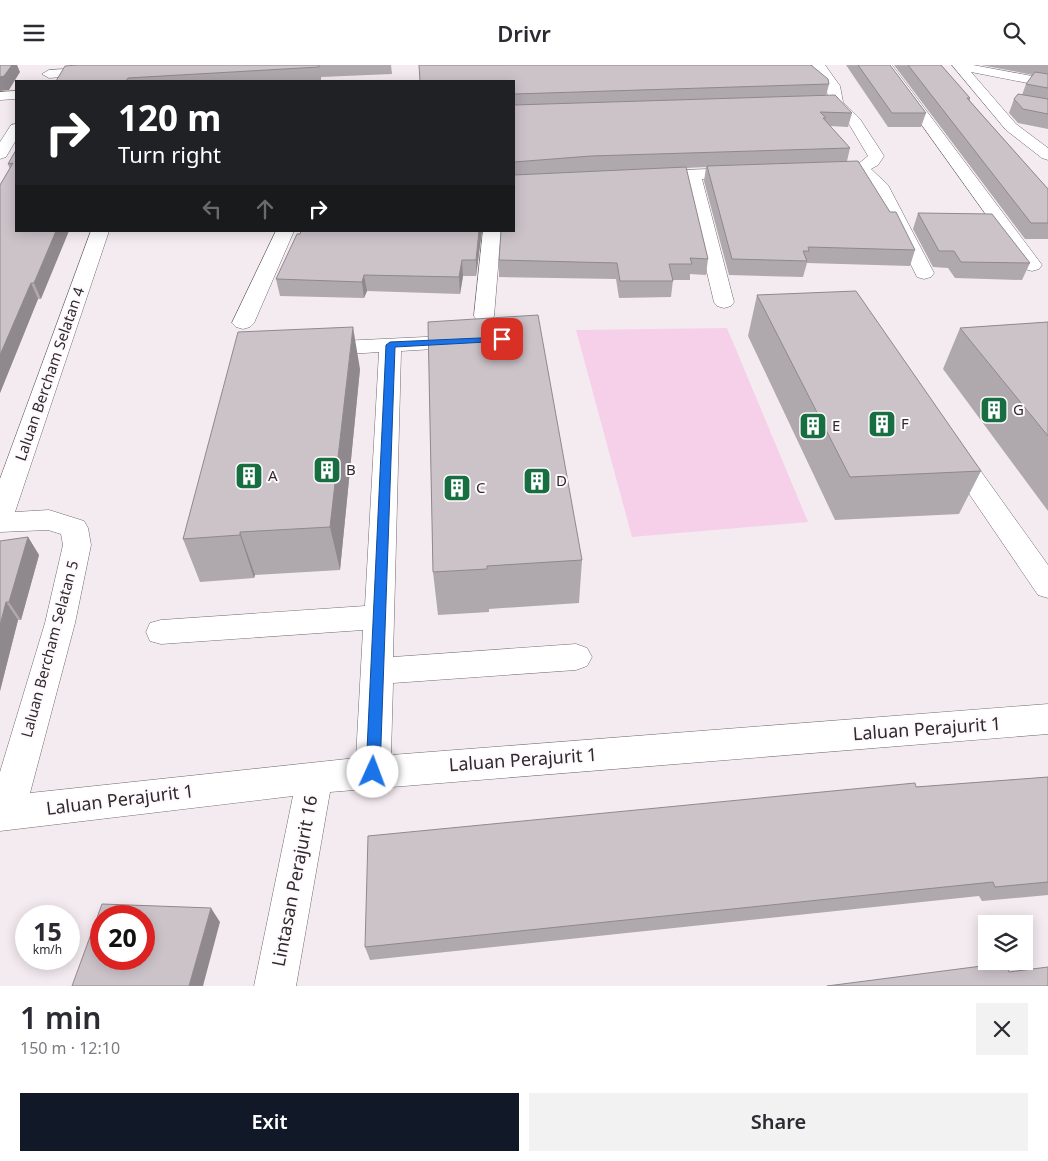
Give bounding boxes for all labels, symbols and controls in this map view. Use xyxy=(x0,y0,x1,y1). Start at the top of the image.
text: Drivr xyxy=(497,18,551,48)
icon: menu xyxy=(20,19,48,47)
icon: search xyxy=(1000,19,1028,47)
text: 120 m xyxy=(118,94,221,141)
icon: right xyxy=(35,100,100,165)
text: Turn right xyxy=(118,139,221,169)
icon: left xyxy=(198,195,226,223)
icon: ahead xyxy=(251,195,279,223)
icon: right xyxy=(304,195,332,223)
street label: Laluan Bercham Selatan 4 xyxy=(10,284,88,463)
pin xyxy=(481,318,523,360)
icon: arrive xyxy=(488,325,516,353)
building icon: G xyxy=(979,395,1009,425)
place label: G xyxy=(1013,399,1024,419)
building icon: F xyxy=(867,409,897,439)
building icon: E xyxy=(798,411,828,441)
place label: F xyxy=(901,413,909,433)
place label: E xyxy=(832,415,840,435)
building icon: B xyxy=(312,455,342,485)
place label: B xyxy=(346,459,356,479)
building icon: A xyxy=(234,461,264,491)
place label: A xyxy=(268,465,278,485)
building icon: D xyxy=(522,466,552,496)
place label: D xyxy=(556,470,567,490)
building icon: C xyxy=(442,473,472,503)
place label: C xyxy=(476,477,486,497)
street label: Laluan Bercham Selatan 5 xyxy=(16,558,82,739)
street label: Laluan Perajurit 1 xyxy=(852,711,1002,745)
street label: Laluan Perajurit 1 xyxy=(448,742,598,776)
position arrow xyxy=(346,745,398,797)
street label: Laluan Perajurit 1 xyxy=(45,778,195,820)
street label: Lintasan Perajurit 16 xyxy=(266,793,322,969)
speed limit sign: 20 xyxy=(90,905,155,970)
text: 15 xyxy=(33,914,62,948)
map controls xyxy=(978,915,1033,970)
button: layers xyxy=(978,915,1033,970)
text: km/h xyxy=(33,941,62,958)
text: 1 min xyxy=(20,997,101,1038)
button: close xyxy=(976,1003,1028,1055)
text: 150 m · 12:10 xyxy=(20,1037,120,1059)
button: Exit xyxy=(20,1093,519,1151)
button: Share xyxy=(529,1093,1028,1151)

